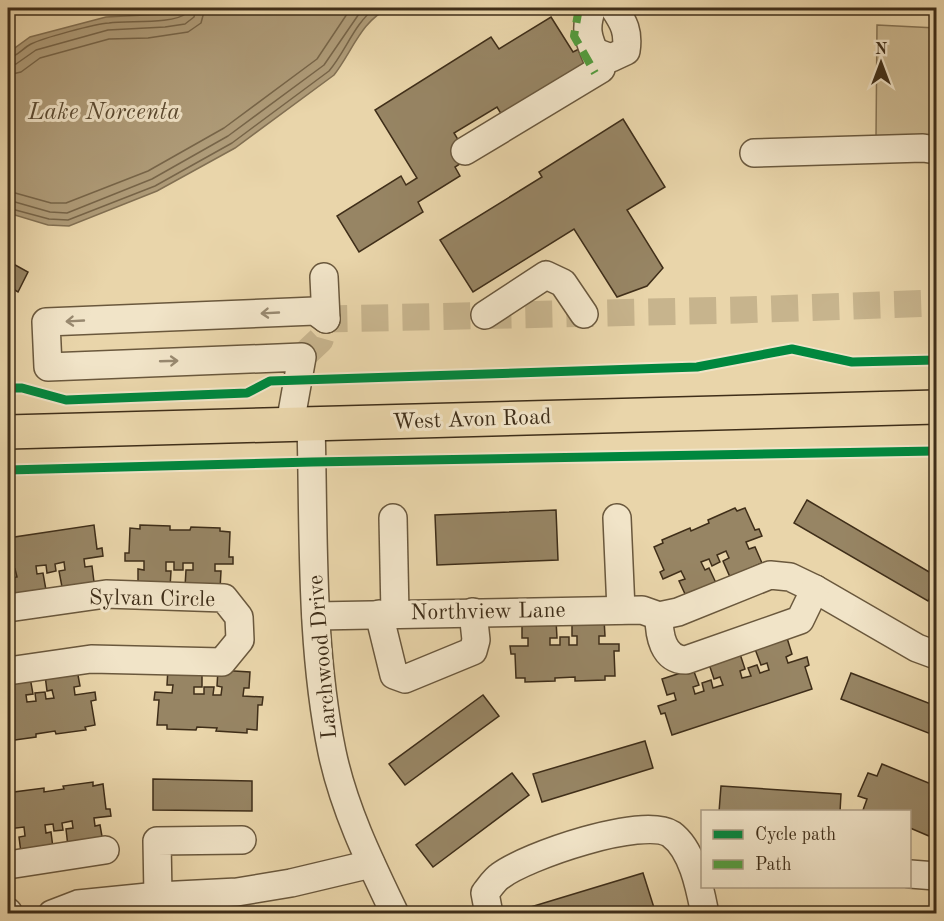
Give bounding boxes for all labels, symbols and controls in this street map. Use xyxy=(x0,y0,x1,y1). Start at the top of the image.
north arrow xyxy=(851,33,911,93)
text: N xyxy=(875,42,888,58)
water label: Lake Norcenta xyxy=(27,101,180,125)
one-way arrow xyxy=(260,307,280,318)
one-way arrow xyxy=(66,316,86,327)
one-way arrow xyxy=(158,356,178,367)
street label: West Avon Road xyxy=(392,406,552,434)
street label: Larchwood Drive xyxy=(305,574,341,740)
street label: Sylvan Circle xyxy=(89,587,215,611)
street label: Northview Lane xyxy=(410,600,566,624)
legend xyxy=(701,810,911,888)
text: Cycle path xyxy=(755,826,836,844)
text: Path xyxy=(755,856,792,874)

